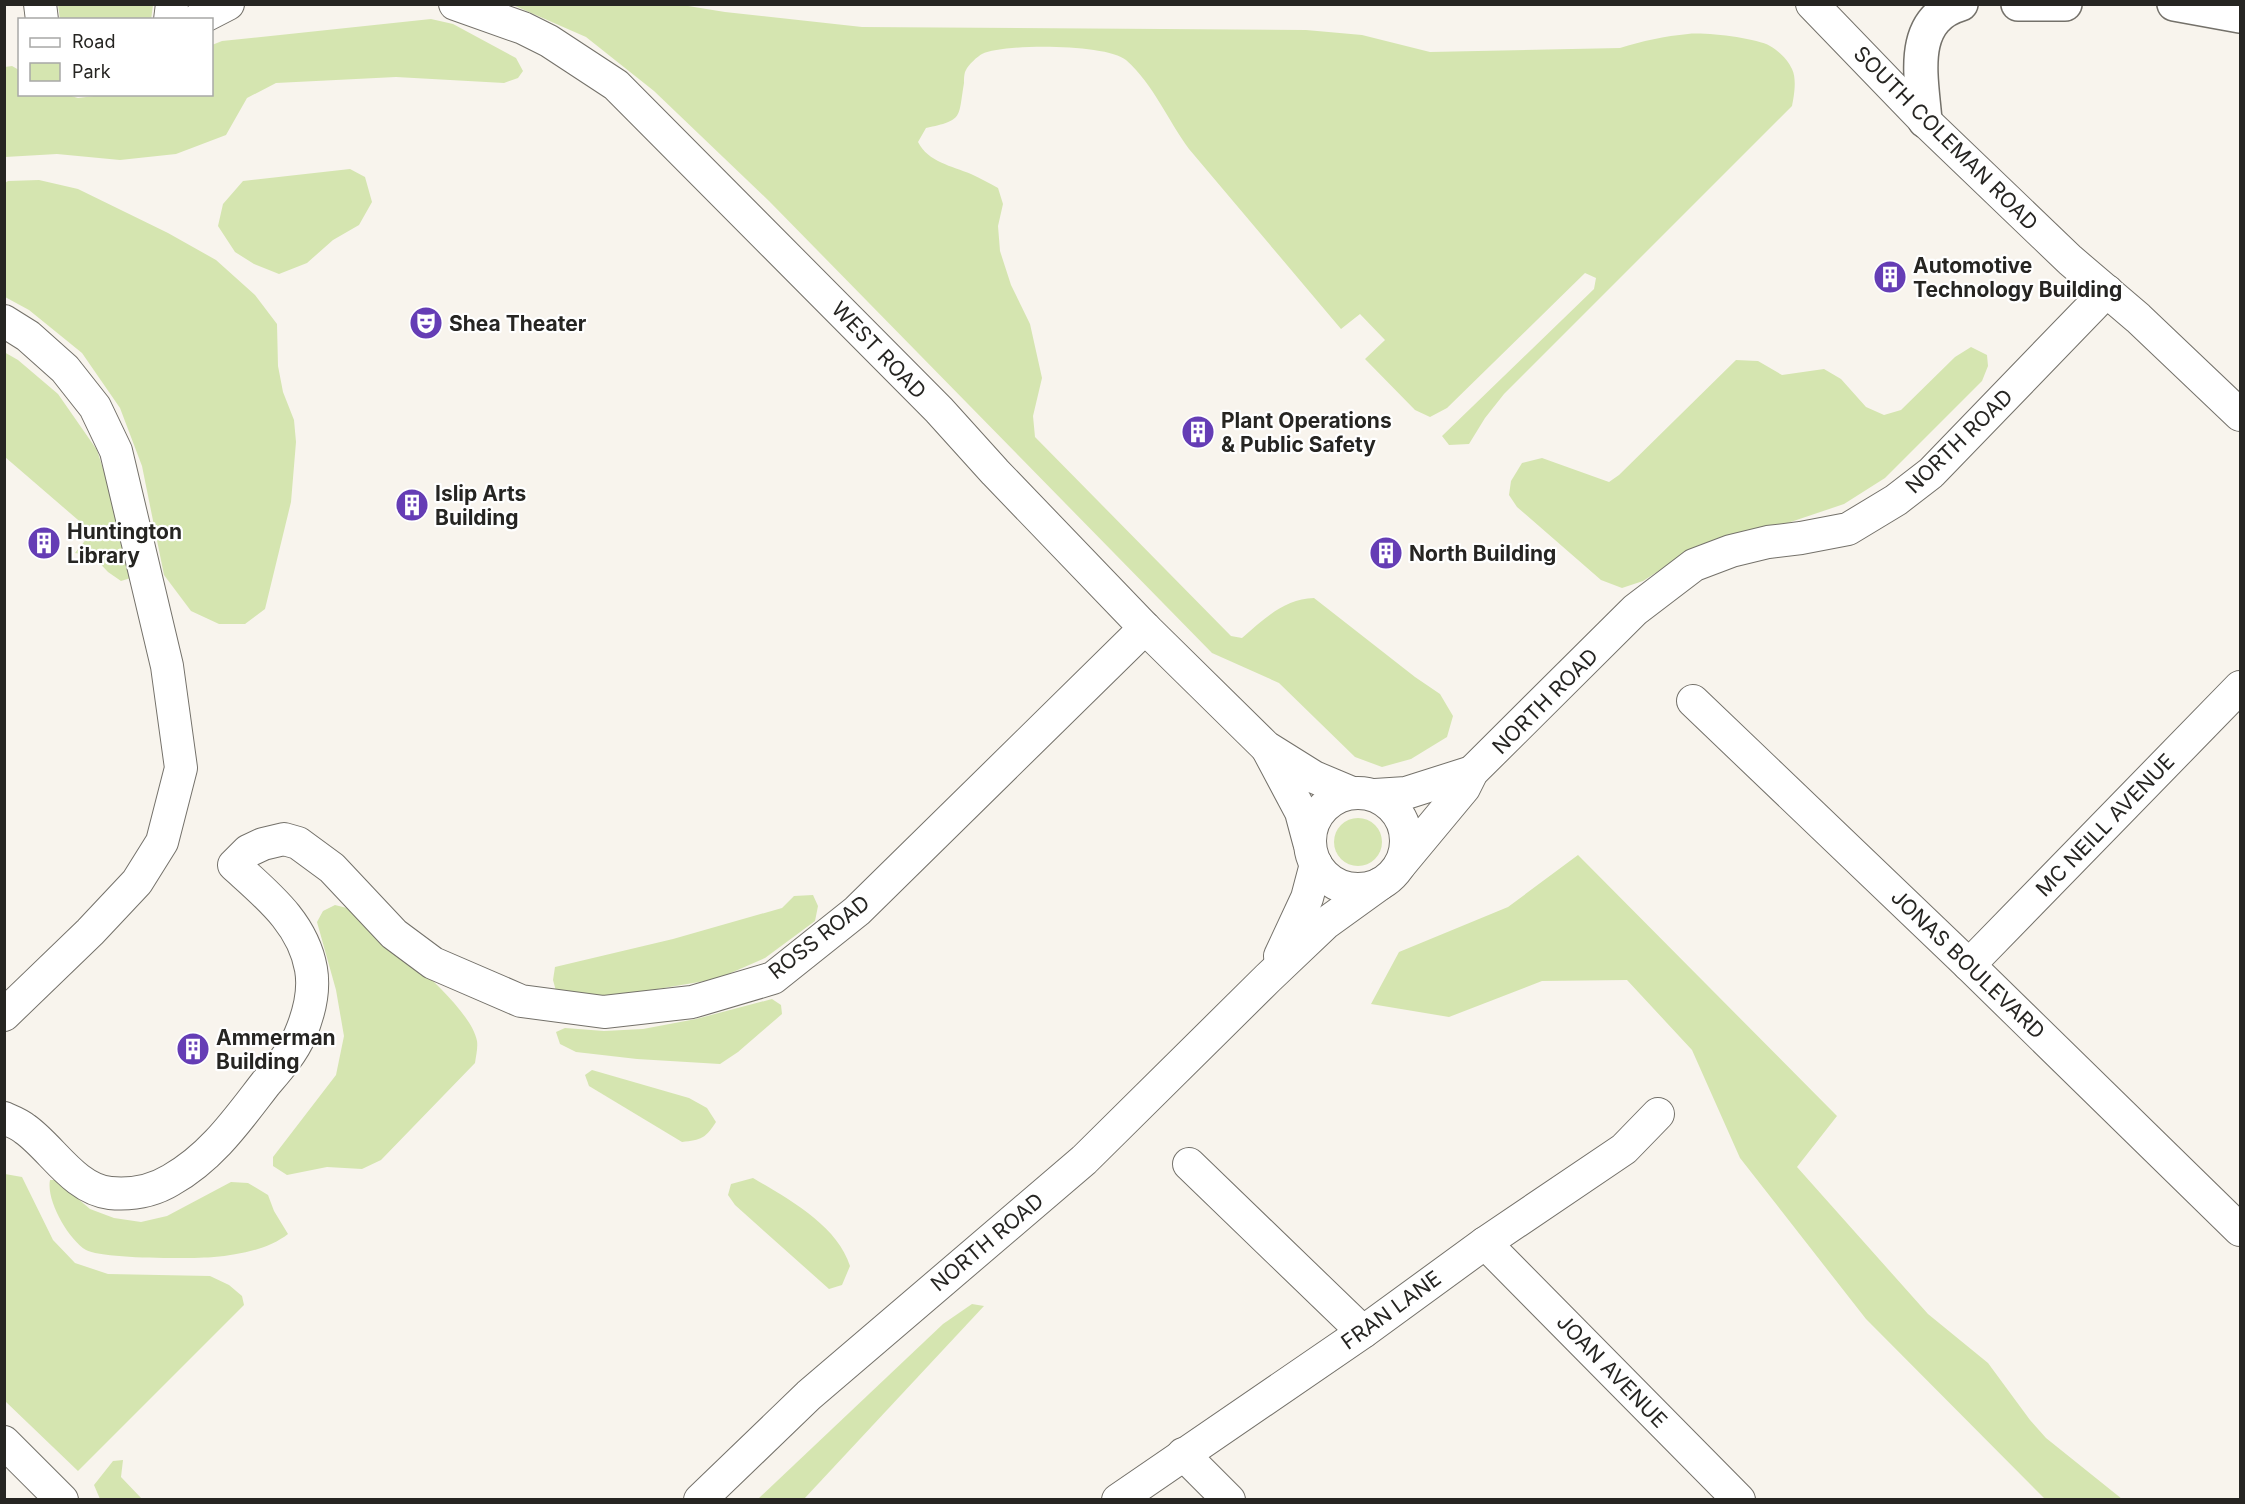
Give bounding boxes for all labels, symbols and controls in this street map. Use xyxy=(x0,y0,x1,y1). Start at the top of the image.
legend xyxy=(18,18,213,96)
text: Road xyxy=(72,31,115,52)
street label: SOUTH COLEMAN ROAD xyxy=(1849,41,2043,235)
text: Park xyxy=(72,61,111,82)
place label: Automotive Technology Building xyxy=(1913,253,2122,302)
building icon: Automotive Technology Building xyxy=(1872,259,1908,295)
street label: WEST ROAD xyxy=(827,296,931,404)
theatre icon: Shea Theater xyxy=(408,305,444,341)
place label: Shea Theater xyxy=(449,311,587,336)
street label: NORTH ROAD xyxy=(1900,384,2018,498)
place label: Plant Operations & Public Safety xyxy=(1221,408,1392,457)
building icon: Plant Operations & Public Safety xyxy=(1180,414,1216,450)
place label: Islip Arts Building xyxy=(435,481,526,530)
building icon: Islip Arts Building xyxy=(394,487,430,523)
place label: Huntington Library xyxy=(67,519,182,568)
building icon: Huntington Library xyxy=(26,525,62,561)
building icon: North Building xyxy=(1368,535,1404,571)
place label: North Building xyxy=(1409,541,1556,566)
street label: NORTH ROAD xyxy=(1487,643,1603,759)
street label: MC NEILL AVENUE xyxy=(2031,749,2179,901)
street label: JONAS BOULEVARD xyxy=(1886,884,2050,1044)
street label: ROSS ROAD xyxy=(764,890,874,984)
place label: Ammerman Building xyxy=(216,1025,336,1074)
building icon: Ammerman Building xyxy=(175,1031,211,1067)
street label: NORTH ROAD xyxy=(926,1188,1048,1296)
street label: FRAN LANE xyxy=(1336,1266,1446,1354)
street label: JOAN AVENUE xyxy=(1552,1309,1672,1433)

